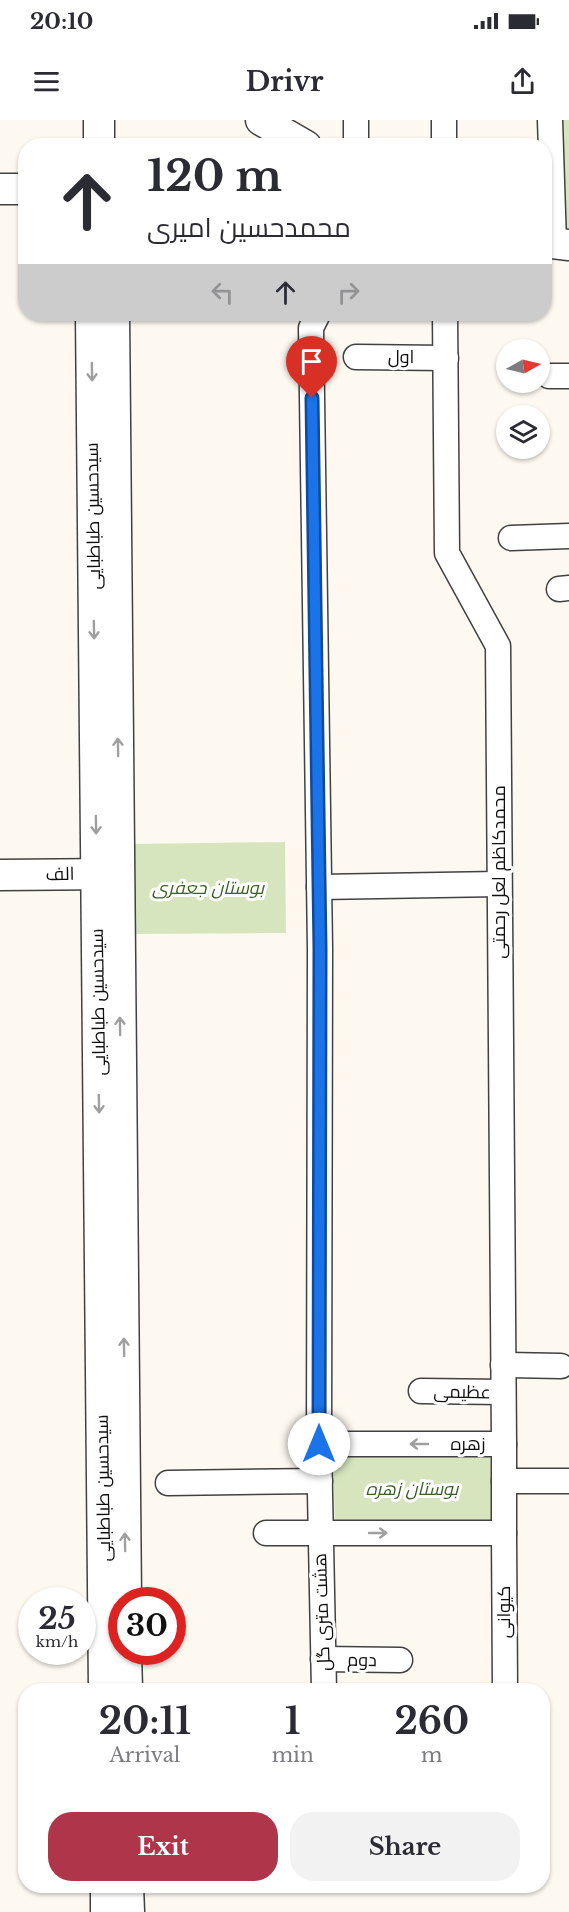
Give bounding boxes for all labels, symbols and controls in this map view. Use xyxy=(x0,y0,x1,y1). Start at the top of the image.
text: 20:10 xyxy=(30,8,93,35)
icon: menu xyxy=(30,65,63,98)
text: Drivr xyxy=(245,65,324,98)
icon: share xyxy=(506,65,539,98)
text: 120 m xyxy=(147,150,282,202)
icon: ahead xyxy=(48,162,126,240)
text: محمدحسین امیری xyxy=(147,211,351,244)
icon: left xyxy=(206,276,239,309)
icon: ahead xyxy=(269,276,302,309)
icon: right xyxy=(332,276,365,309)
pin xyxy=(286,336,337,398)
north arrow xyxy=(496,339,550,393)
map controls xyxy=(496,339,550,459)
icon: arrive xyxy=(295,345,328,378)
street label: اول xyxy=(388,346,414,368)
one-way arrow xyxy=(86,361,98,381)
button: layers xyxy=(496,405,550,459)
street label: سیدحسین طباطبایی xyxy=(81,442,105,590)
one-way arrow xyxy=(89,619,100,639)
one-way arrow xyxy=(112,738,124,758)
street label: محمدکاظم لعل رحمتی xyxy=(488,785,511,959)
one-way arrow xyxy=(90,814,102,834)
street label: الف xyxy=(45,863,75,885)
park label: بوستان جعفری xyxy=(152,877,265,899)
street label: سیدحسین طباطبایی xyxy=(86,928,110,1076)
one-way arrow xyxy=(114,1017,126,1037)
one-way arrow xyxy=(93,1093,105,1113)
one-way arrow xyxy=(118,1338,129,1358)
street label: عظیمی xyxy=(433,1380,491,1404)
position arrow xyxy=(287,1412,351,1476)
street label: سیدحسین طباطبایی xyxy=(91,1414,115,1562)
street label: زهره xyxy=(451,1433,485,1455)
one-way arrow xyxy=(409,1438,429,1450)
park label: بوستان زهره xyxy=(366,1478,459,1500)
one-way arrow xyxy=(368,1527,388,1539)
one-way arrow xyxy=(120,1533,131,1553)
street label: هشت متری گل xyxy=(309,1553,335,1671)
street label: کیوانی xyxy=(493,1586,515,1638)
speed limit sign: 30 xyxy=(108,1587,186,1665)
text: 25 xyxy=(38,1600,76,1637)
text: km/h xyxy=(36,1632,78,1651)
street label: دوم xyxy=(347,1649,377,1672)
text: 20:11 xyxy=(99,1699,191,1744)
text: 1 xyxy=(285,1699,301,1744)
text: 260 xyxy=(394,1699,469,1744)
text: Arrival xyxy=(109,1743,180,1767)
text: min xyxy=(272,1743,314,1767)
text: m xyxy=(421,1743,443,1767)
button: Exit xyxy=(48,1812,278,1881)
button: Share xyxy=(290,1812,520,1881)

